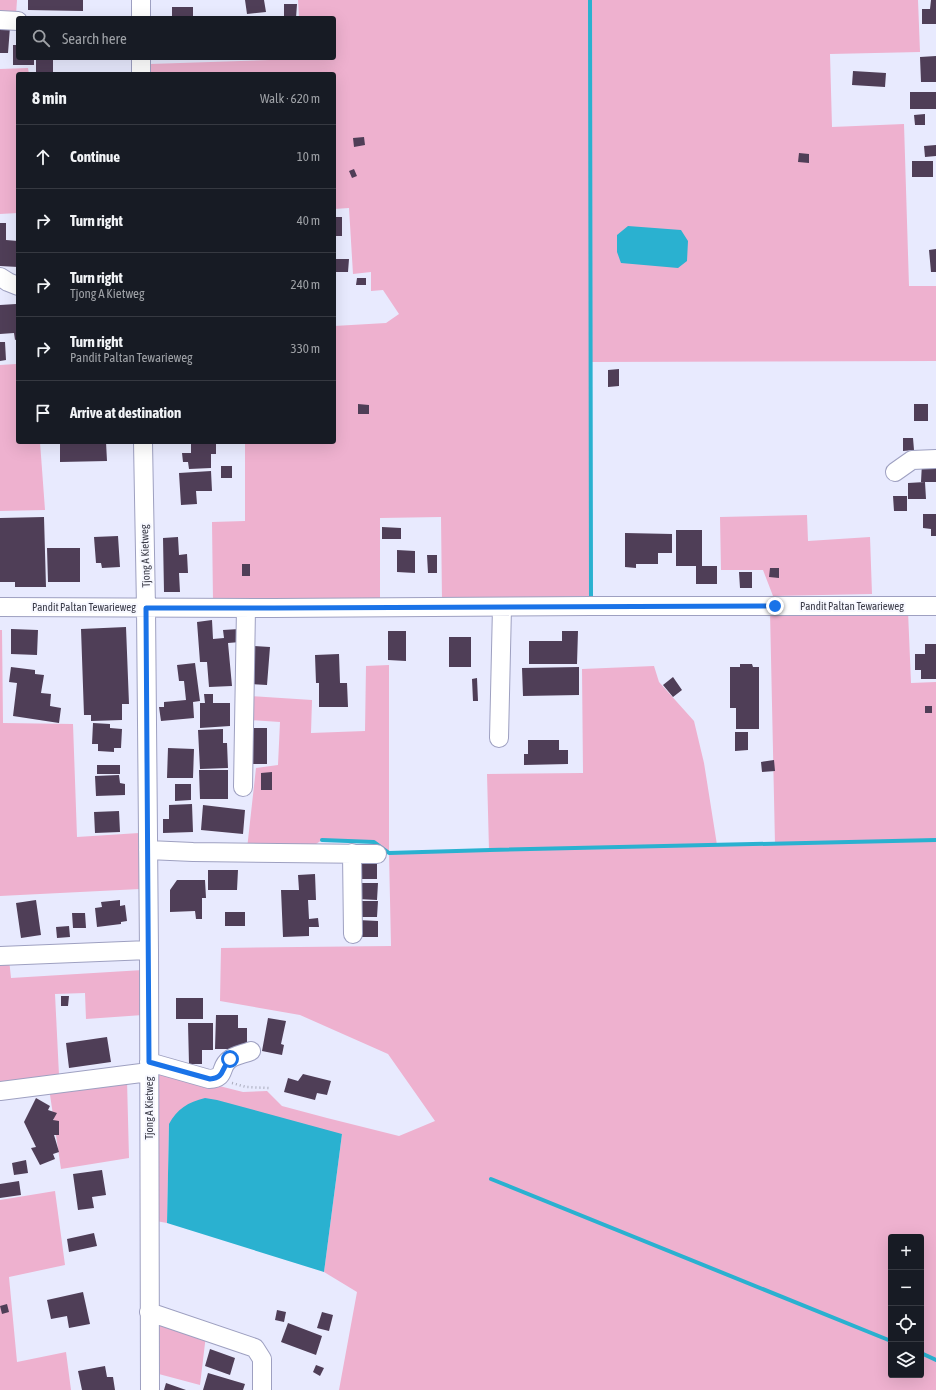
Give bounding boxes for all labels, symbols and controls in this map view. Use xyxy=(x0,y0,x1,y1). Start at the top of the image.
search box xyxy=(16,16,336,60)
icon: search xyxy=(30,27,52,49)
text: Search here xyxy=(62,30,127,47)
text: 8 min xyxy=(32,88,67,108)
text: Walk · 620 m xyxy=(260,91,320,106)
icon: ahead xyxy=(32,146,54,168)
text: Continue xyxy=(70,148,120,165)
text: 10 m xyxy=(297,149,320,164)
icon: right xyxy=(32,210,54,232)
text: Turn right xyxy=(70,212,123,229)
text: 40 m xyxy=(297,213,320,228)
text: Turn right xyxy=(70,269,123,286)
icon: right xyxy=(32,274,54,296)
text: 240 m xyxy=(291,277,320,292)
text: Tjong A Kietweg xyxy=(70,286,145,301)
text: Turn right xyxy=(70,333,123,350)
icon: right xyxy=(32,338,54,360)
text: 330 m xyxy=(291,341,320,356)
text: Pandit Paltan Tewarieweg xyxy=(70,350,193,365)
icon: arrive xyxy=(32,402,54,424)
text: Arrive at destination xyxy=(70,404,181,421)
street label: Tjong A Kietweg xyxy=(138,524,152,588)
route end xyxy=(766,597,784,615)
street label: Pandit Paltan Tewarieweg xyxy=(800,600,904,612)
street label: Pandit Paltan Tewarieweg xyxy=(32,601,136,613)
route start xyxy=(221,1050,239,1068)
street label: Tjong A Kietweg xyxy=(143,1076,155,1140)
map controls xyxy=(888,1234,924,1378)
button: + xyxy=(888,1234,924,1270)
button: − xyxy=(888,1270,924,1306)
button: locate xyxy=(888,1306,924,1342)
button: layers xyxy=(888,1342,924,1378)

